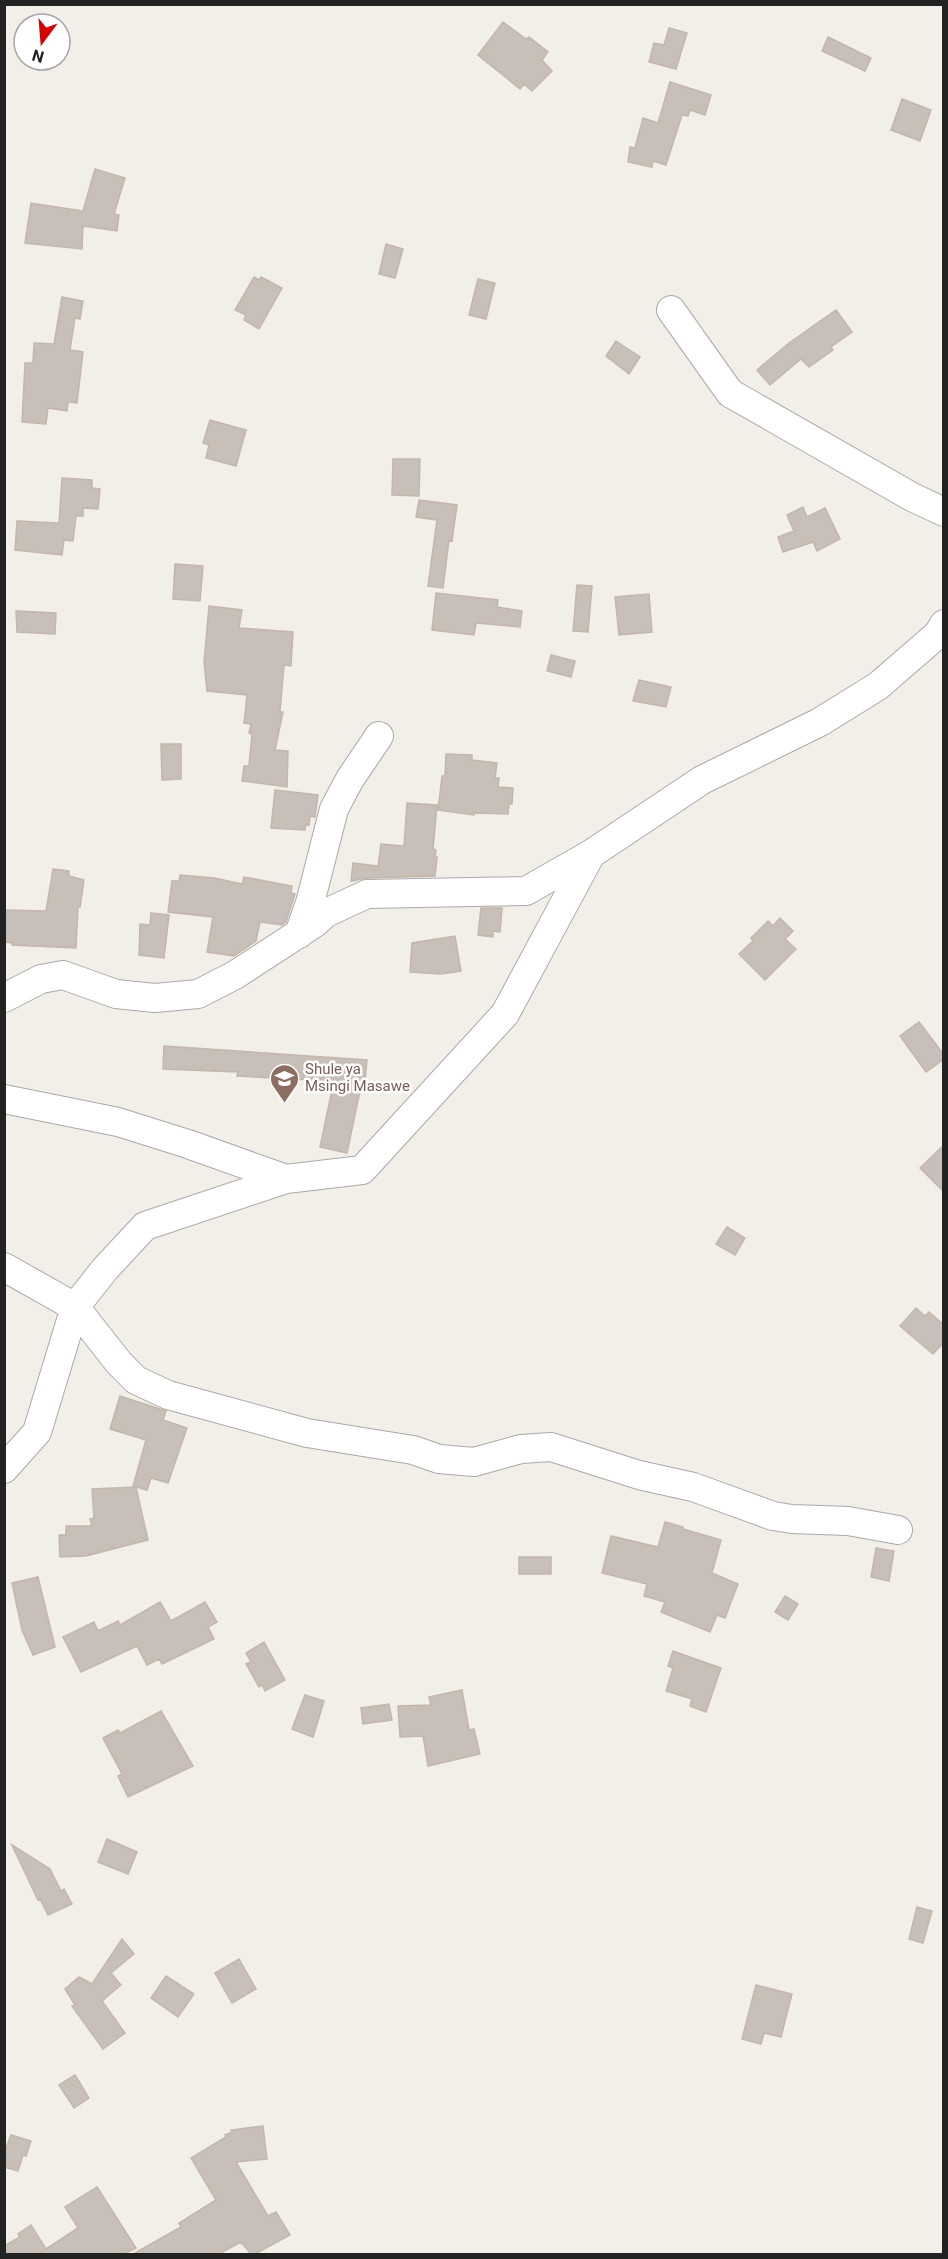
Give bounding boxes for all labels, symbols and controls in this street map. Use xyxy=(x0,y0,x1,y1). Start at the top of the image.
north arrow xyxy=(12,12,72,72)
text: N xyxy=(30,45,46,67)
place label: Shule ya Msingi Masawe xyxy=(305,1060,410,1095)
school or university icon: Shule ya Msingi Masawe xyxy=(268,1062,300,1104)

